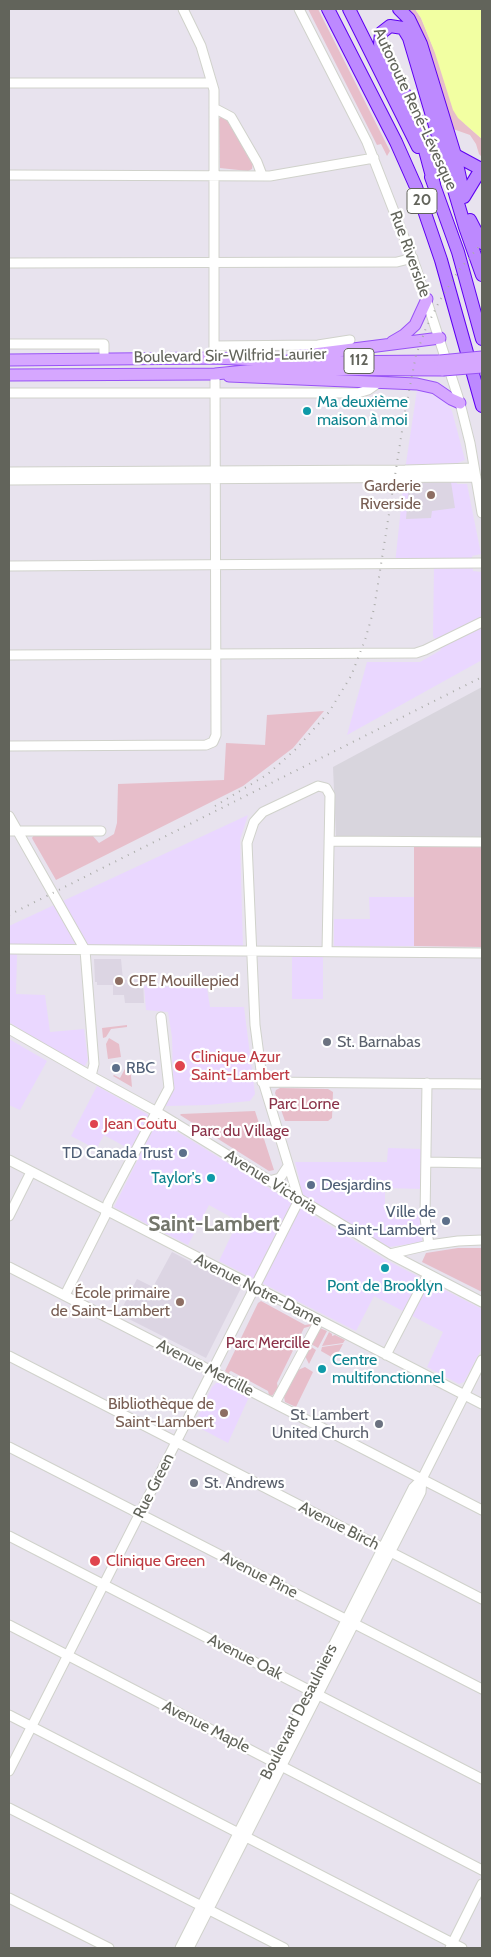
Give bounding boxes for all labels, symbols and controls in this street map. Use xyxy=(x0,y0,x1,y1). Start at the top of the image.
street label: Autoroute René-Lévesque xyxy=(369,25,461,193)
road number: 20 xyxy=(407,188,437,214)
street label: Rue Riverside xyxy=(385,208,435,300)
street label: Boulevard Sir-Wilfrid-Laurier xyxy=(133,345,327,367)
road number: 112 xyxy=(344,348,374,374)
place label: Ma deuxième maison à moi xyxy=(317,392,408,430)
marker: Ma deuxième maison à moi xyxy=(301,405,313,417)
place label: Garderie Riverside xyxy=(360,476,421,514)
marker: Garderie Riverside xyxy=(425,489,437,501)
place label: CPE Mouillepied xyxy=(129,971,239,991)
marker: CPE Mouillepied xyxy=(113,975,125,987)
place label: St. Barnabas xyxy=(337,1032,421,1052)
marker: St. Barnabas xyxy=(321,1036,333,1048)
place label: Clinique Azur Saint-Lambert xyxy=(191,1047,290,1085)
place label: RBC xyxy=(126,1058,155,1078)
marker: Clinique Azur Saint-Lambert xyxy=(173,1059,187,1073)
marker: RBC xyxy=(110,1062,122,1074)
park label: Parc Lorne xyxy=(268,1094,340,1114)
place label: Jean Coutu xyxy=(104,1114,177,1134)
marker: Jean Coutu xyxy=(88,1118,100,1130)
park label: Parc du Village xyxy=(191,1121,289,1141)
place label: TD Canada Trust xyxy=(62,1143,173,1163)
street label: Avenue Victoria xyxy=(221,1146,321,1218)
marker: TD Canada Trust xyxy=(177,1147,189,1159)
place label: Taylor's xyxy=(151,1168,201,1188)
marker: Taylor's xyxy=(205,1172,217,1184)
place label: Desjardins xyxy=(321,1175,391,1195)
marker: Desjardins xyxy=(305,1179,317,1191)
place label: Ville de Saint-Lambert xyxy=(337,1202,436,1240)
district label: Saint-Lambert xyxy=(148,1212,280,1238)
marker: Ville de Saint-Lambert xyxy=(440,1215,452,1227)
street label: Avenue Notre-Dame xyxy=(191,1250,325,1330)
marker: Pont de Brooklyn xyxy=(379,1262,391,1274)
place label: Pont de Brooklyn xyxy=(327,1276,443,1296)
place label: École primaire de Saint-Lambert xyxy=(51,1283,170,1321)
marker: École primaire de Saint-Lambert xyxy=(174,1296,186,1308)
park label: Parc Mercille xyxy=(226,1333,310,1353)
street label: Avenue Mercille xyxy=(153,1335,257,1401)
place label: Centre multifonctionnel xyxy=(332,1350,444,1388)
marker: Centre multifonctionnel xyxy=(316,1363,328,1375)
place label: Bibliothèque de Saint-Lambert xyxy=(108,1394,214,1432)
place label: St. Lambert United Church xyxy=(272,1405,369,1443)
marker: Bibliothèque de Saint-Lambert xyxy=(218,1407,230,1419)
marker: St. Lambert United Church xyxy=(373,1418,385,1430)
street label: Rue Green xyxy=(129,1450,179,1522)
place label: St. Andrews xyxy=(204,1473,284,1493)
marker: St. Andrews xyxy=(188,1477,200,1489)
street label: Avenue Birch xyxy=(295,1497,383,1555)
street label: Avenue Pine xyxy=(217,1547,301,1603)
place label: Clinique Green xyxy=(106,1551,205,1571)
marker: Clinique Green xyxy=(88,1554,102,1568)
street label: Avenue Oak xyxy=(204,1630,286,1684)
street label: Boulevard Desaulniers xyxy=(256,1641,342,1783)
street label: Avenue Maple xyxy=(159,1697,253,1757)

